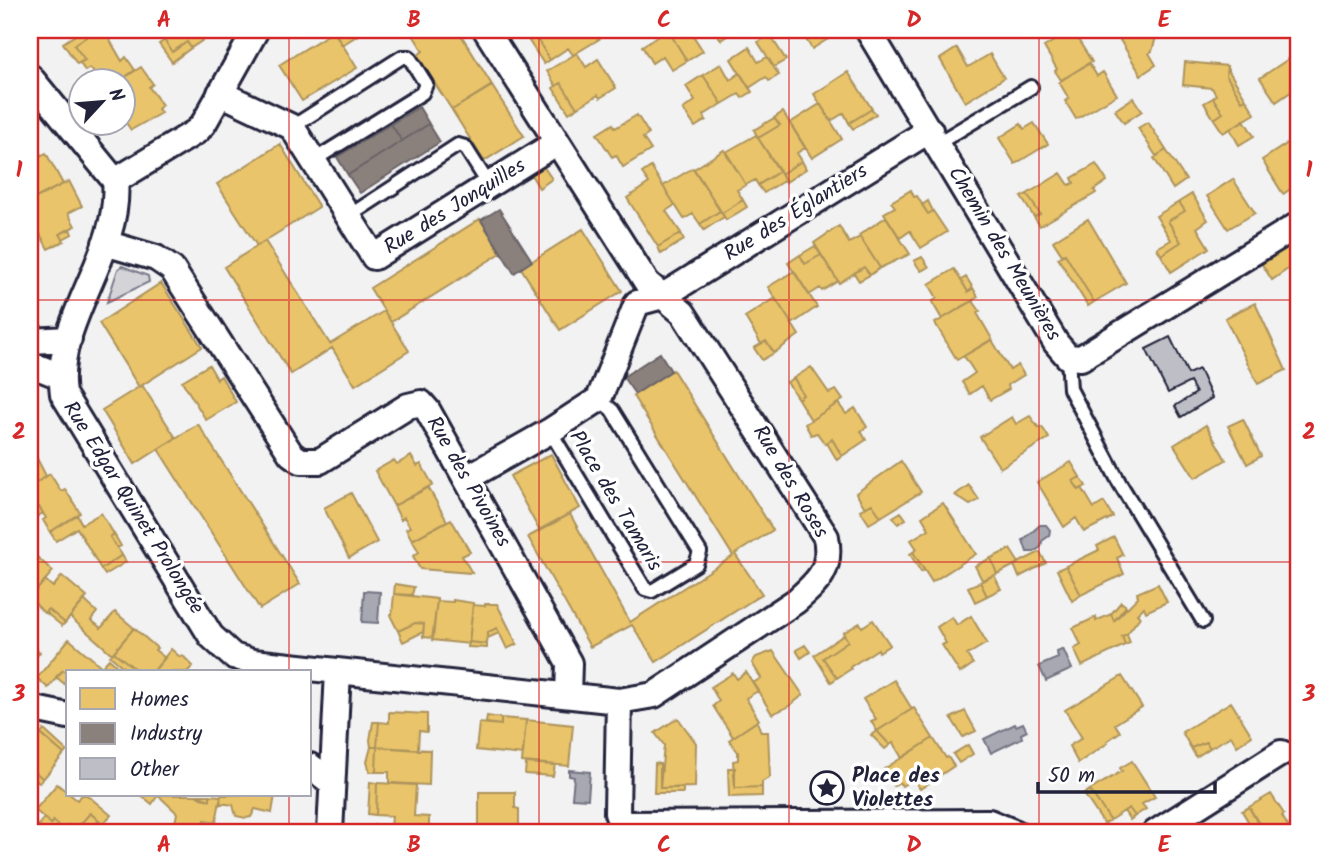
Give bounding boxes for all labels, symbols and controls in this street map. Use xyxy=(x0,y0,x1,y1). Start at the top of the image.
text: A xyxy=(157,3,171,39)
text: B xyxy=(407,3,421,39)
text: C xyxy=(657,3,671,39)
text: D xyxy=(906,3,922,39)
text: E xyxy=(1158,3,1172,39)
north arrow xyxy=(66,66,136,136)
text: N xyxy=(99,83,132,107)
street label: Rue des Jonquilles xyxy=(378,150,532,264)
text: 1 xyxy=(16,153,23,189)
text: 1 xyxy=(1306,153,1313,189)
street label: Rue des Églantiers xyxy=(718,155,875,271)
street label: Chemin des Meunières xyxy=(939,160,1069,348)
street label: Rue Edgar Quinet Prolongée xyxy=(54,395,213,622)
street label: Rue des Pivoines xyxy=(417,410,519,554)
text: 2 xyxy=(12,415,26,451)
text: 2 xyxy=(1302,415,1316,451)
street label: Rue des Roses xyxy=(743,419,837,545)
street label: Place des Tamaris xyxy=(560,424,670,578)
legend xyxy=(66,670,312,796)
text: 3 xyxy=(12,677,26,713)
text: 3 xyxy=(1302,677,1316,713)
text: Homes xyxy=(130,684,189,717)
text: Industry xyxy=(130,718,202,751)
scale bar xyxy=(1038,751,1214,795)
text: Other xyxy=(130,754,180,787)
place label: Place des Violettes xyxy=(852,760,940,817)
text: 50 m xyxy=(1048,760,1095,793)
place icon: Place des Violettes xyxy=(808,769,846,807)
text: A xyxy=(157,828,171,863)
text: B xyxy=(407,828,421,863)
text: C xyxy=(657,828,671,863)
text: D xyxy=(906,828,922,863)
text: E xyxy=(1158,828,1172,863)

